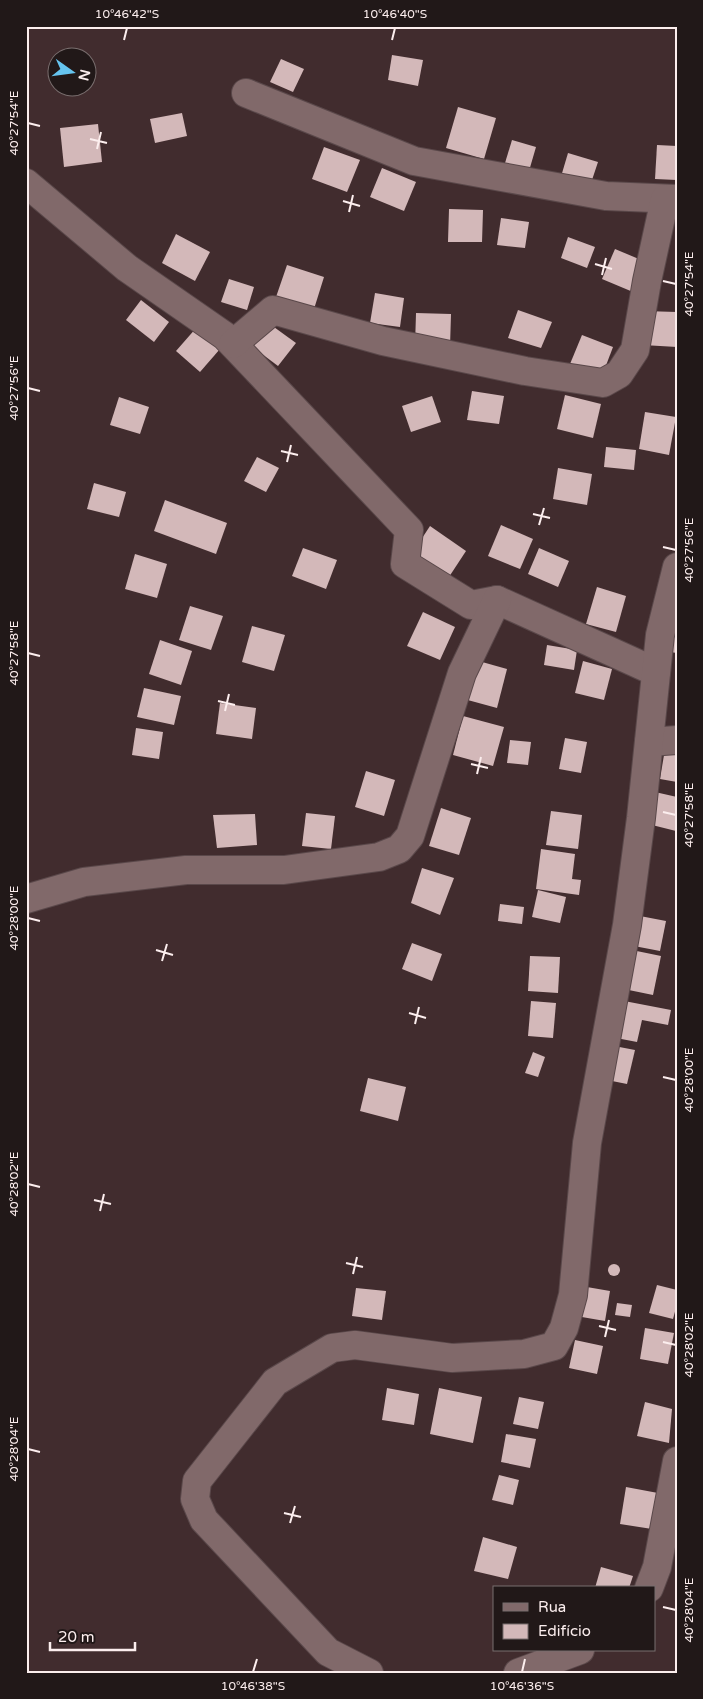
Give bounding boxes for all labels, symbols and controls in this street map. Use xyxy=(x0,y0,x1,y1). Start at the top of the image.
text: 10°46'42"S xyxy=(95,7,159,21)
text: 10°46'40"S xyxy=(363,7,427,21)
north arrow xyxy=(48,48,98,98)
text: N xyxy=(75,68,94,83)
text: 40°27'54"E xyxy=(7,90,21,156)
text: 40°27'54"E xyxy=(682,251,696,317)
text: 40°27'56"E xyxy=(7,355,21,421)
text: 40°27'56"E xyxy=(682,517,696,583)
text: 40°27'58"E xyxy=(7,620,21,686)
text: 40°27'58"E xyxy=(682,782,696,848)
text: 40°28'00"E xyxy=(7,885,21,951)
text: 40°28'00"E xyxy=(682,1047,696,1113)
text: 40°28'02"E xyxy=(7,1151,21,1217)
text: 40°28'02"E xyxy=(682,1312,696,1378)
text: 40°28'04"E xyxy=(7,1416,21,1482)
text: 40°28'04"E xyxy=(682,1577,696,1643)
legend xyxy=(493,1586,656,1652)
text: Rua xyxy=(538,1598,566,1616)
scale bar xyxy=(50,1619,135,1651)
text: Edifício xyxy=(538,1622,591,1640)
text: 20 m xyxy=(58,1628,95,1646)
text: 10°46'38"S xyxy=(221,1679,285,1693)
text: 10°46'36"S xyxy=(490,1679,554,1693)

